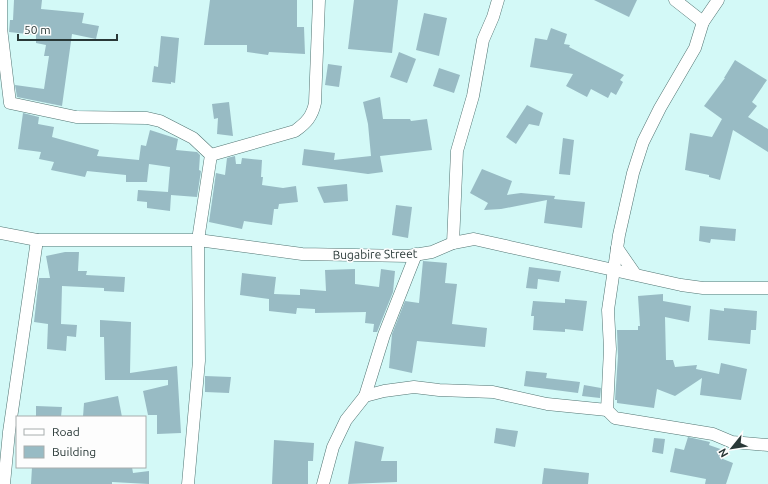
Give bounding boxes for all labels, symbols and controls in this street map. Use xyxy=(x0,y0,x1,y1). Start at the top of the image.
scale bar xyxy=(18,16,117,42)
text: 50 m xyxy=(24,23,51,36)
street label: Bugabire Street xyxy=(332,247,418,261)
legend xyxy=(16,416,146,468)
text: Road xyxy=(52,425,80,438)
north arrow xyxy=(712,428,752,468)
text: Building xyxy=(52,445,96,458)
text: N xyxy=(716,446,731,460)

